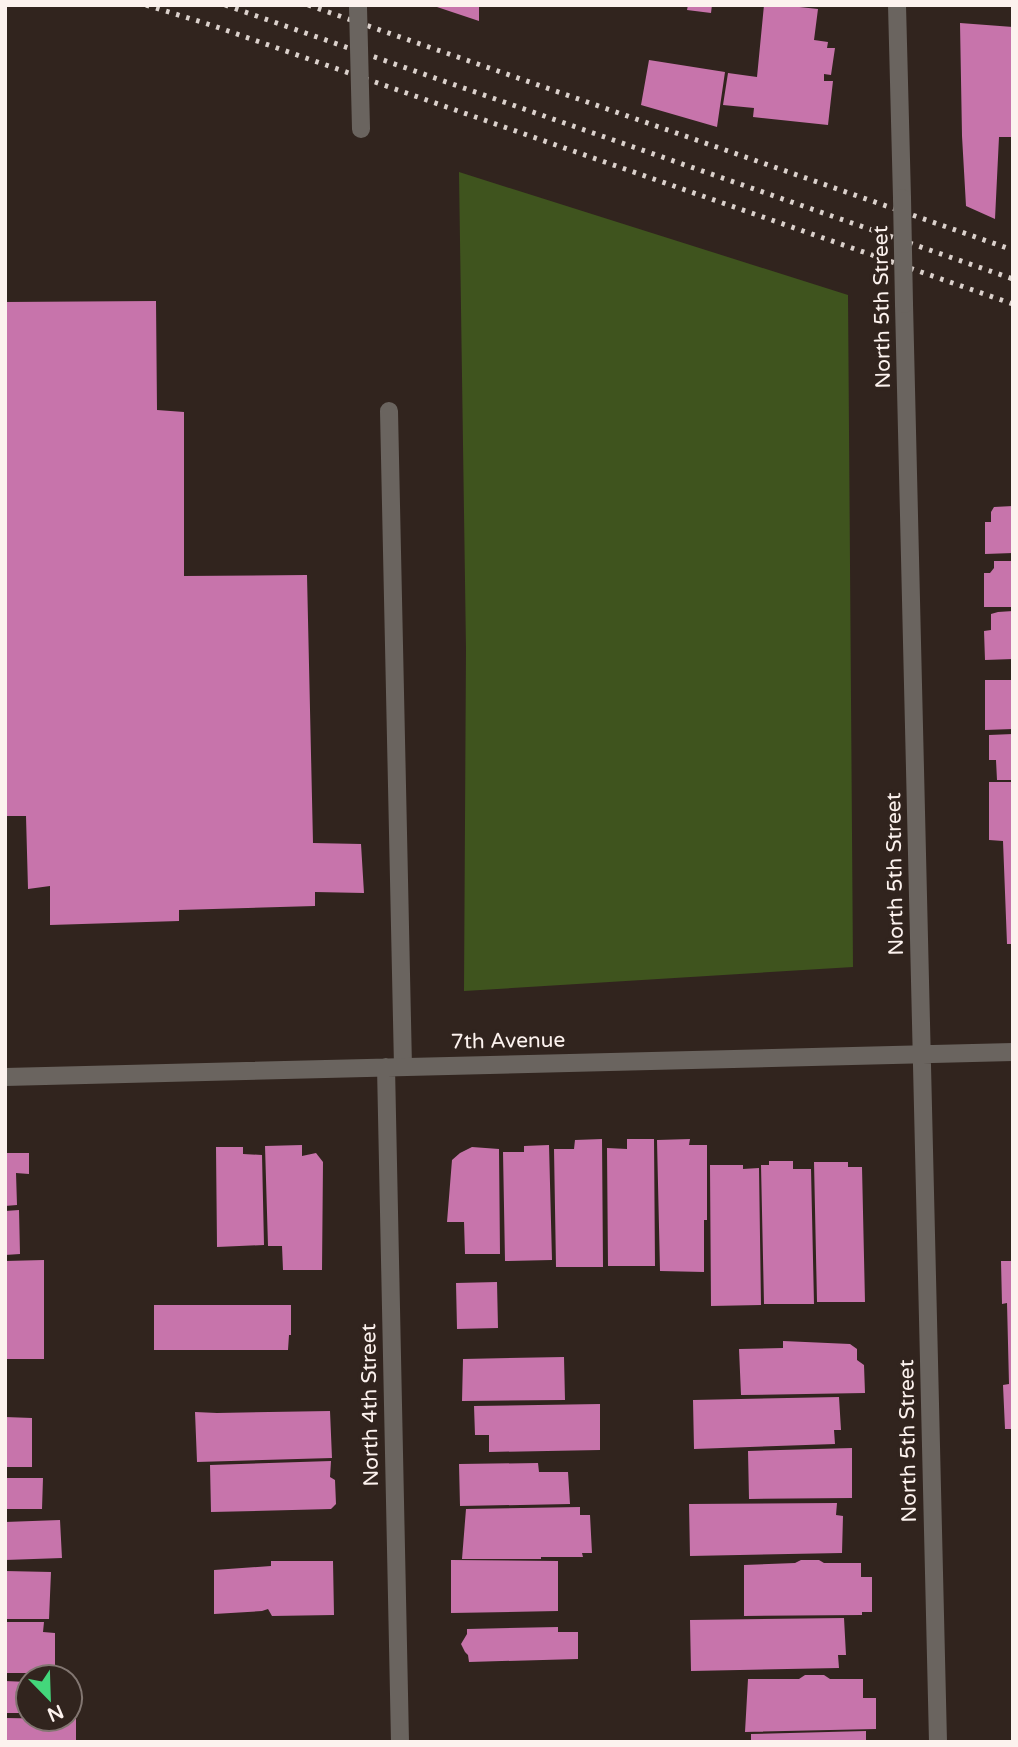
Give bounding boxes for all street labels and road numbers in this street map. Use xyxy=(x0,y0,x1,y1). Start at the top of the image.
street label: North 5th Street xyxy=(868,225,896,389)
street label: North 5th Street xyxy=(881,792,909,956)
street label: 7th Avenue xyxy=(450,1027,566,1054)
street label: North 4th Street xyxy=(356,1323,384,1487)
street label: North 5th Street xyxy=(894,1359,922,1523)

